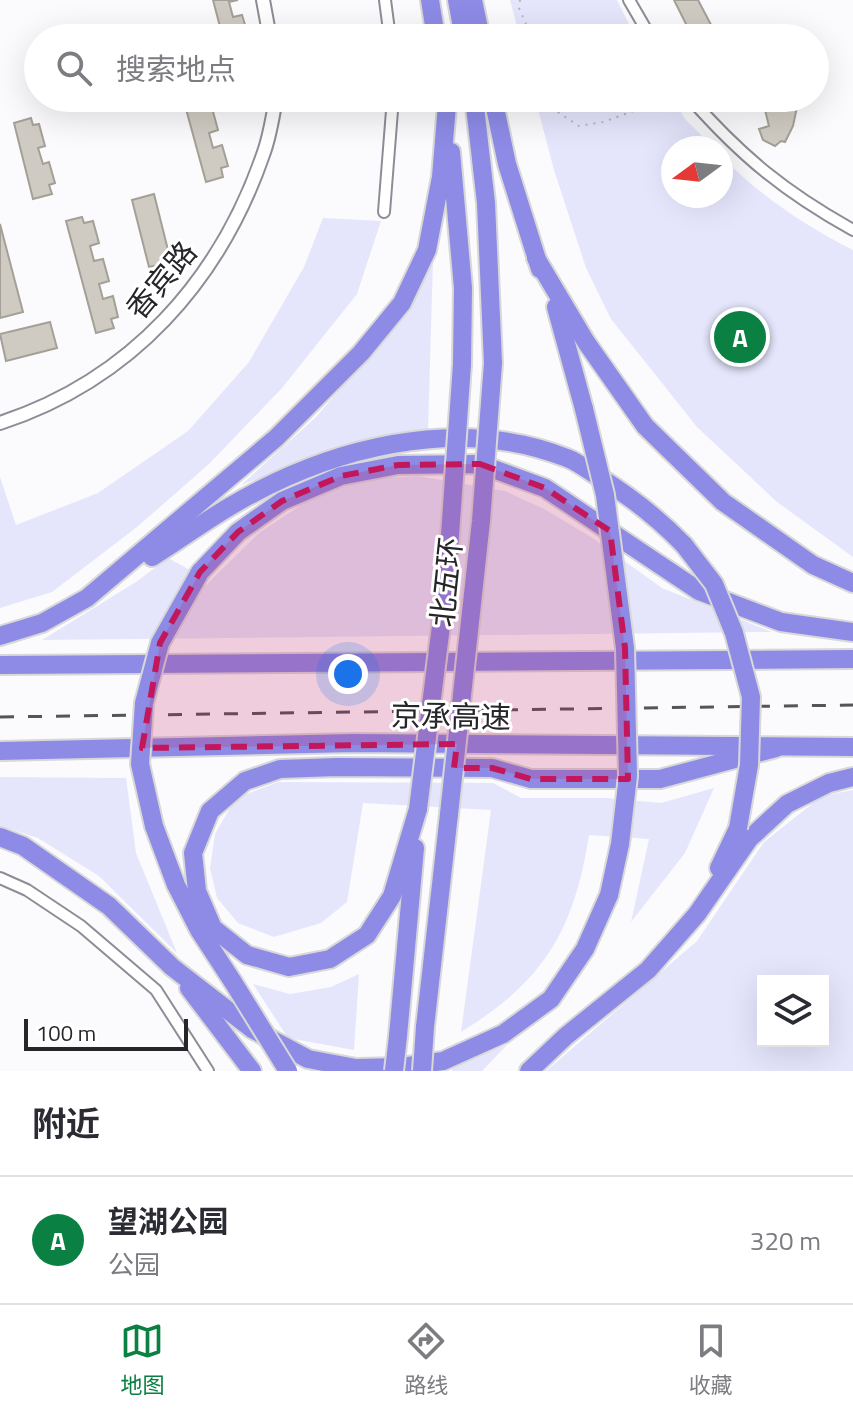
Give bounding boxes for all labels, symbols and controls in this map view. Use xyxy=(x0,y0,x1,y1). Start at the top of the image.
search box xyxy=(24,24,829,112)
icon: search xyxy=(52,46,96,90)
text: 搜索地点 xyxy=(116,46,236,92)
north arrow xyxy=(661,136,733,208)
street label: 香宾路 xyxy=(114,231,208,329)
pin: A xyxy=(714,307,766,367)
street label: 北五环 xyxy=(418,535,474,629)
your location xyxy=(328,654,368,694)
street label: 京承高速 xyxy=(391,692,511,740)
map controls xyxy=(757,975,829,1047)
button: layers xyxy=(757,975,829,1047)
scale bar xyxy=(24,1015,188,1051)
text: 100 m xyxy=(36,1016,96,1050)
text: 附近 xyxy=(32,1097,100,1149)
text: 望湖公园 xyxy=(108,1198,228,1244)
text: A xyxy=(50,1221,66,1260)
text: 320 m xyxy=(750,1221,821,1260)
text: 公园 xyxy=(108,1245,160,1284)
tab: 地图 xyxy=(120,1319,164,1402)
tab: 路线 xyxy=(404,1319,449,1402)
tab: 收藏 xyxy=(689,1319,733,1402)

